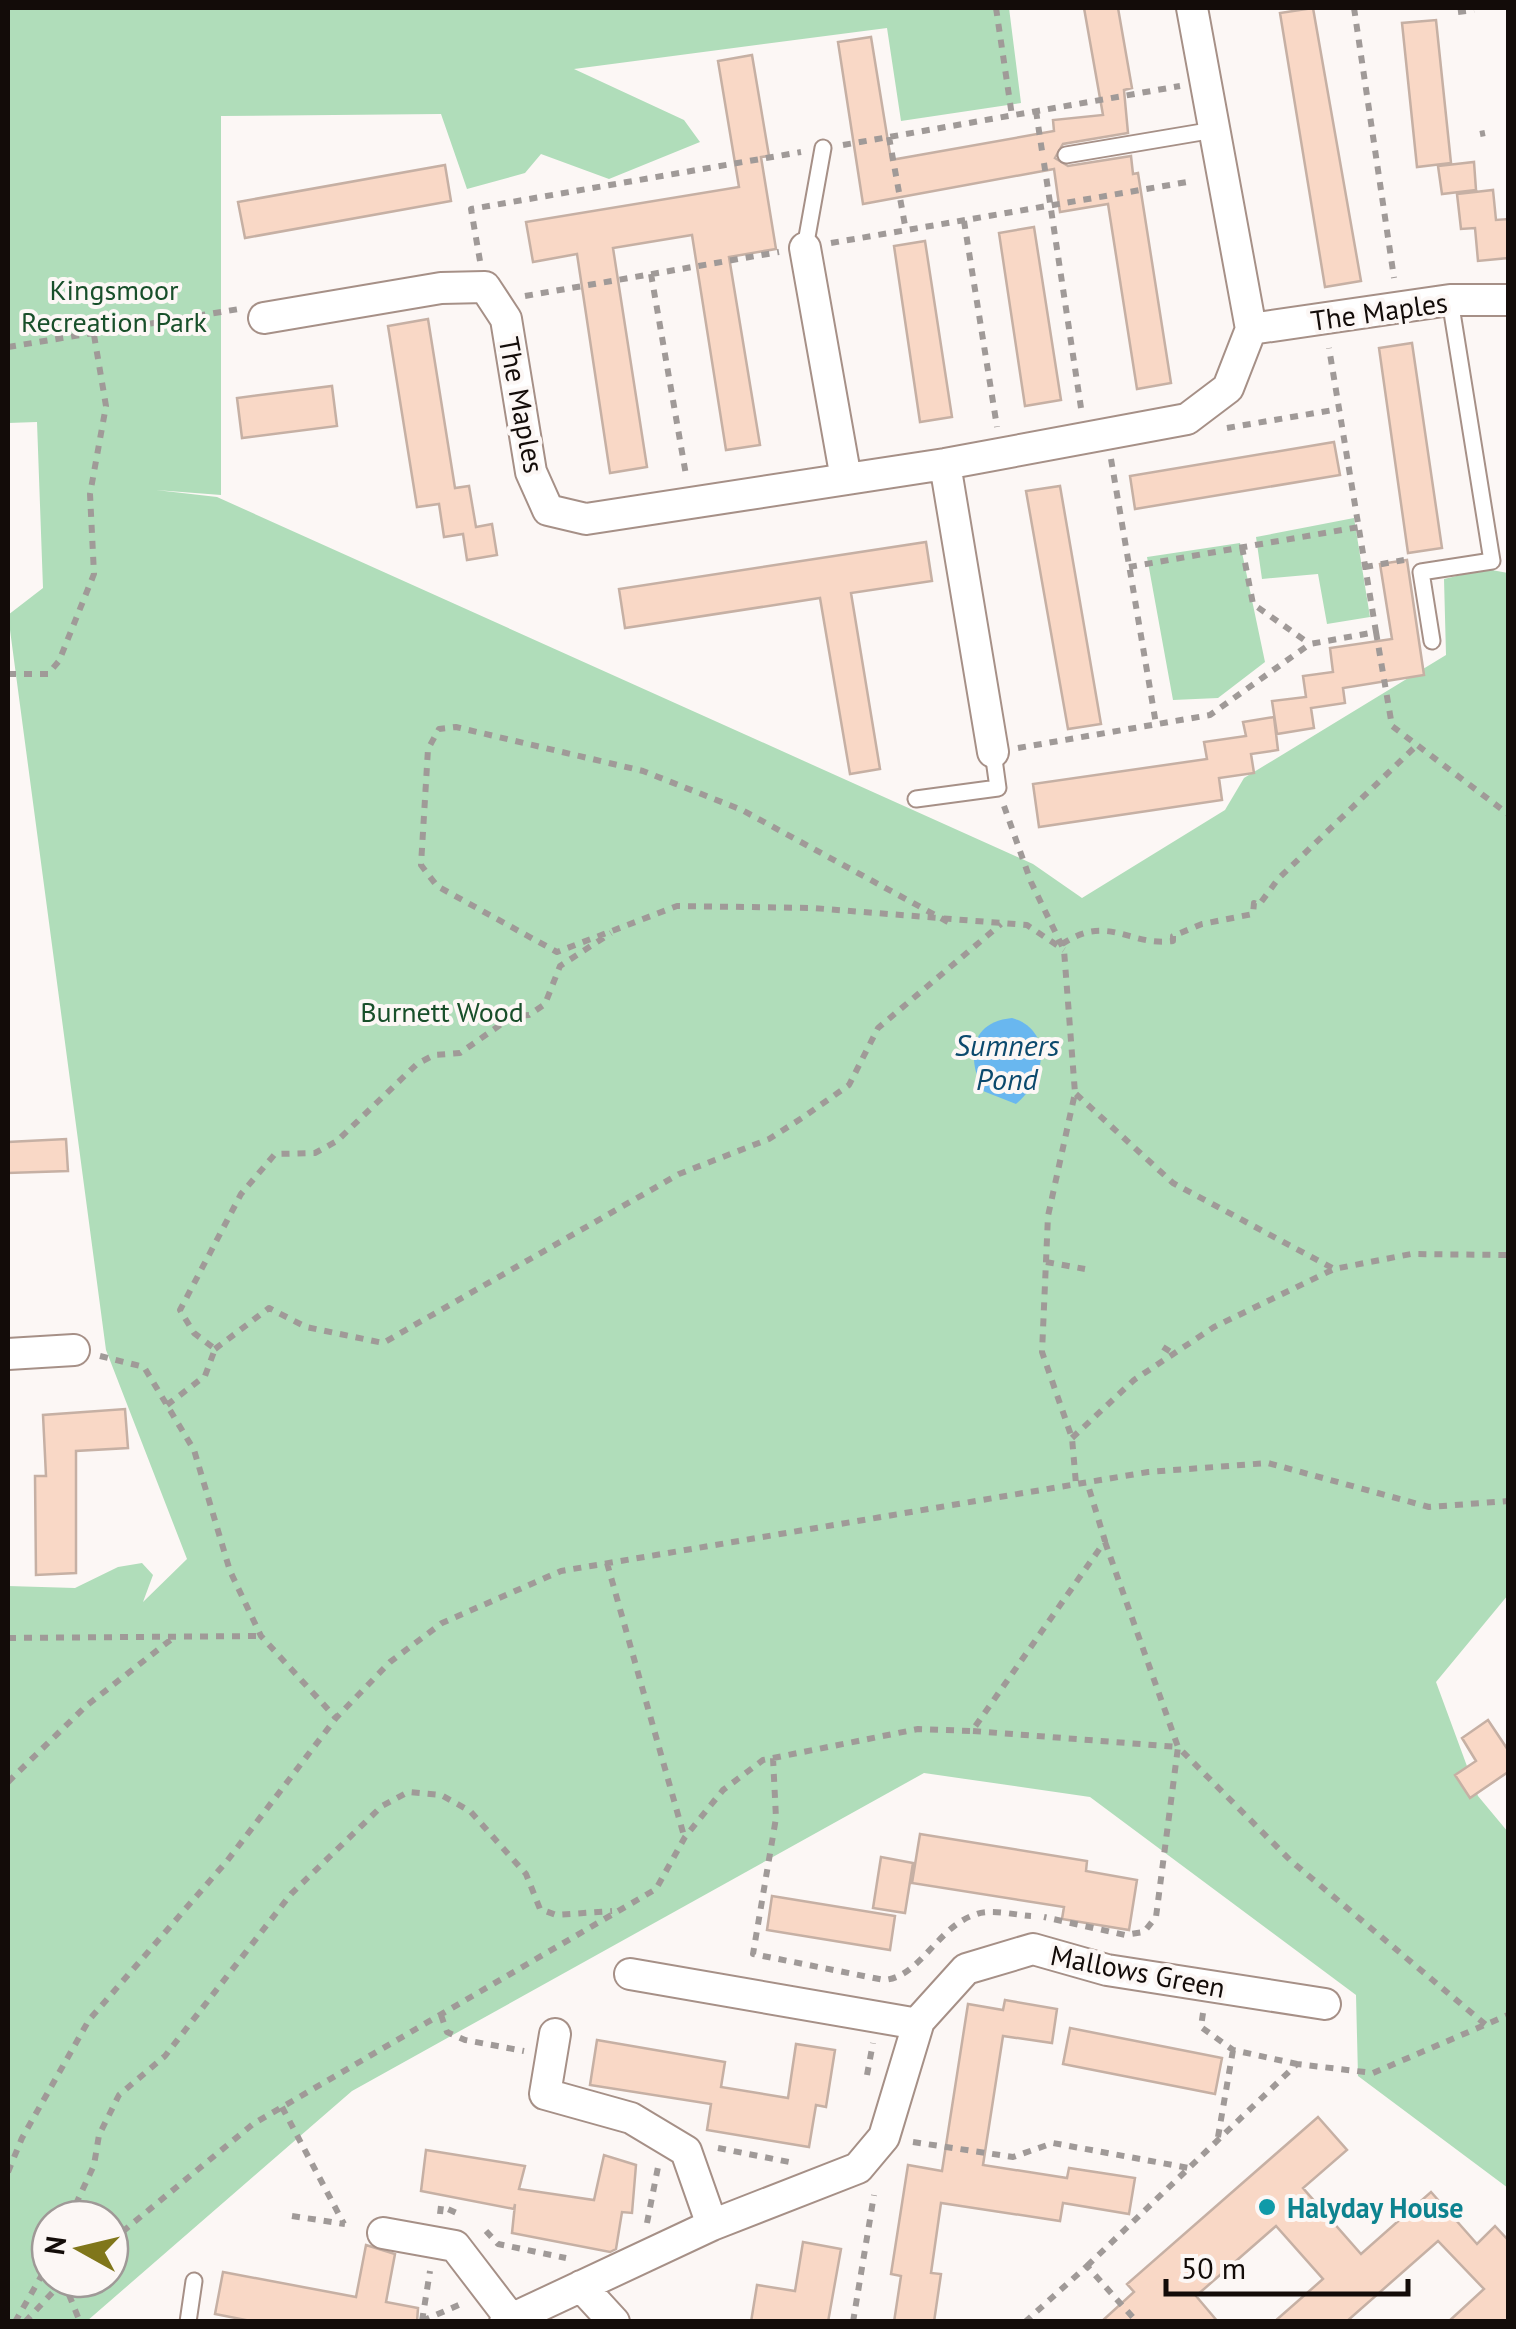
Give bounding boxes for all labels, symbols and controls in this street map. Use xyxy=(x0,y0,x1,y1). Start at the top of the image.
park label: Kingsmoor Recreation Park xyxy=(21,271,207,340)
street label: The Maples xyxy=(1308,283,1450,339)
street label: The Maples xyxy=(491,334,553,476)
park label: Burnett Wood xyxy=(360,993,524,1030)
water label: Sumners Pond xyxy=(955,1025,1059,1098)
street label: Mallows Green xyxy=(1048,1936,1228,2006)
place label: Halyday House xyxy=(1287,2189,1464,2226)
marker: Halyday House xyxy=(1256,2196,1278,2218)
north arrow xyxy=(30,2199,130,2299)
text: N xyxy=(35,2234,74,2257)
scale bar xyxy=(1166,2234,1408,2296)
text: 50 m xyxy=(1181,2248,1246,2287)

